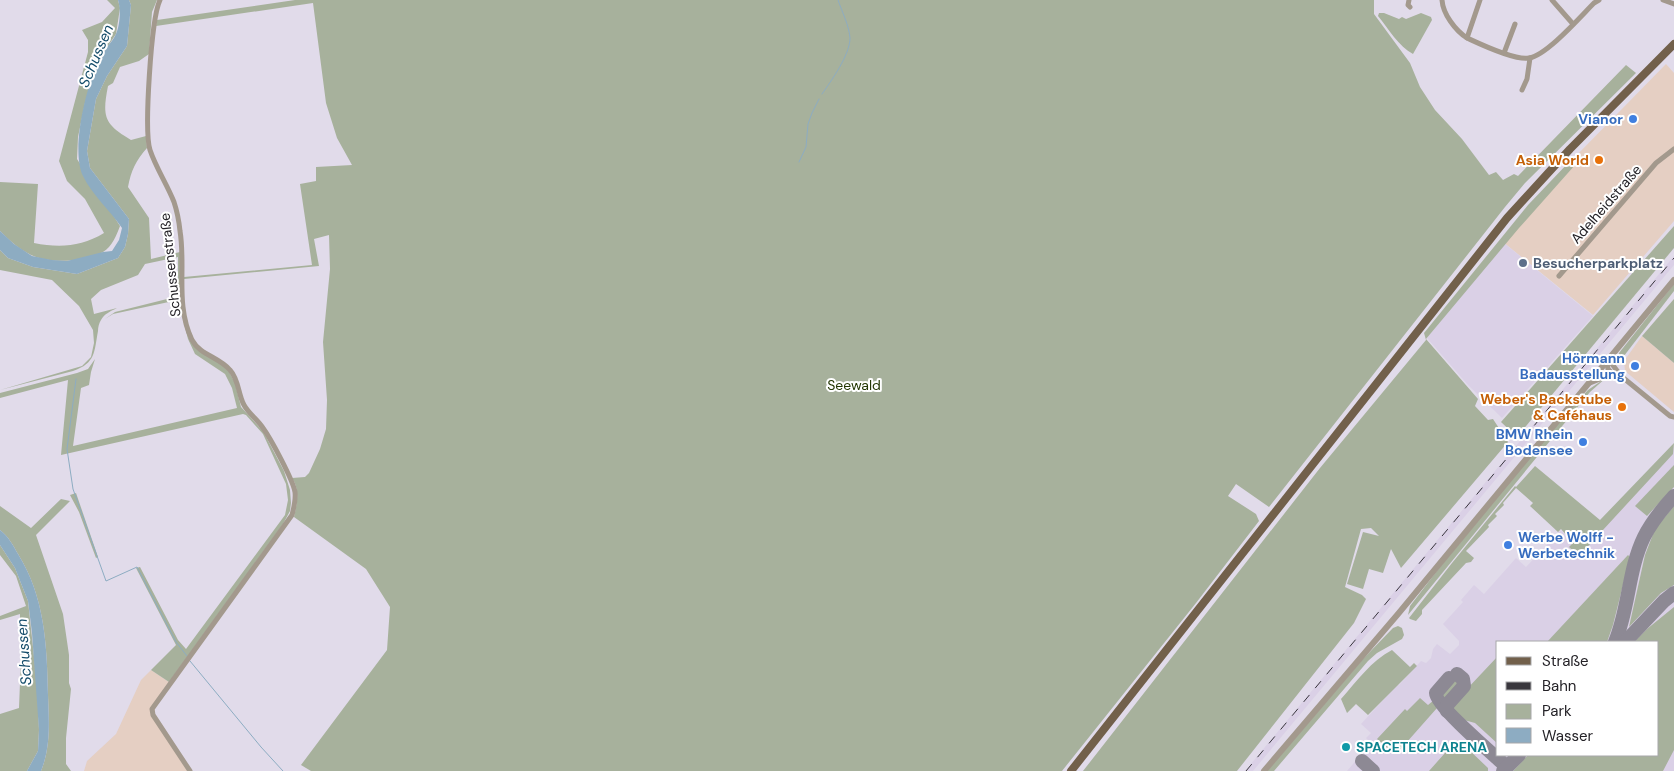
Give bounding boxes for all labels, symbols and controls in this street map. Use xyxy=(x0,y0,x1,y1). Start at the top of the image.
water label: Schussen xyxy=(74,21,118,91)
place label: Vianor xyxy=(1578,110,1623,128)
marker: Vianor xyxy=(1627,113,1639,125)
place label: Asia World xyxy=(1516,151,1589,169)
marker: Asia World xyxy=(1593,154,1605,166)
street label: Adelheidstraße xyxy=(1567,161,1645,247)
street label: Schussenstraße xyxy=(156,212,184,318)
place label: Besucherparkplatz xyxy=(1533,254,1663,272)
marker: Besucherparkplatz xyxy=(1517,257,1529,269)
place label: Hörmann Badausstellung xyxy=(1520,349,1625,383)
marker: Hörmann Badausstellung xyxy=(1629,360,1641,372)
park label: Seewald xyxy=(827,376,881,394)
place label: Weber's Backstube & Caféhaus xyxy=(1480,390,1612,424)
marker: Weber's Backstube & Caféhaus xyxy=(1616,401,1628,413)
place label: BMW Rhein Bodensee xyxy=(1496,425,1573,459)
marker: BMW Rhein Bodensee xyxy=(1577,436,1589,448)
place label: Werbe Wolff - Werbetechnik xyxy=(1518,528,1615,562)
marker: Werbe Wolff - Werbetechnik xyxy=(1502,539,1514,551)
water label: Schussen xyxy=(12,618,36,686)
legend xyxy=(1496,641,1659,756)
text: Straße xyxy=(1542,651,1589,671)
text: Bahn xyxy=(1542,676,1576,696)
text: Park xyxy=(1542,701,1572,721)
text: Wasser xyxy=(1542,726,1594,746)
place label: SPACETECH ARENA xyxy=(1356,738,1487,756)
marker: SPACETECH ARENA xyxy=(1340,741,1352,753)

